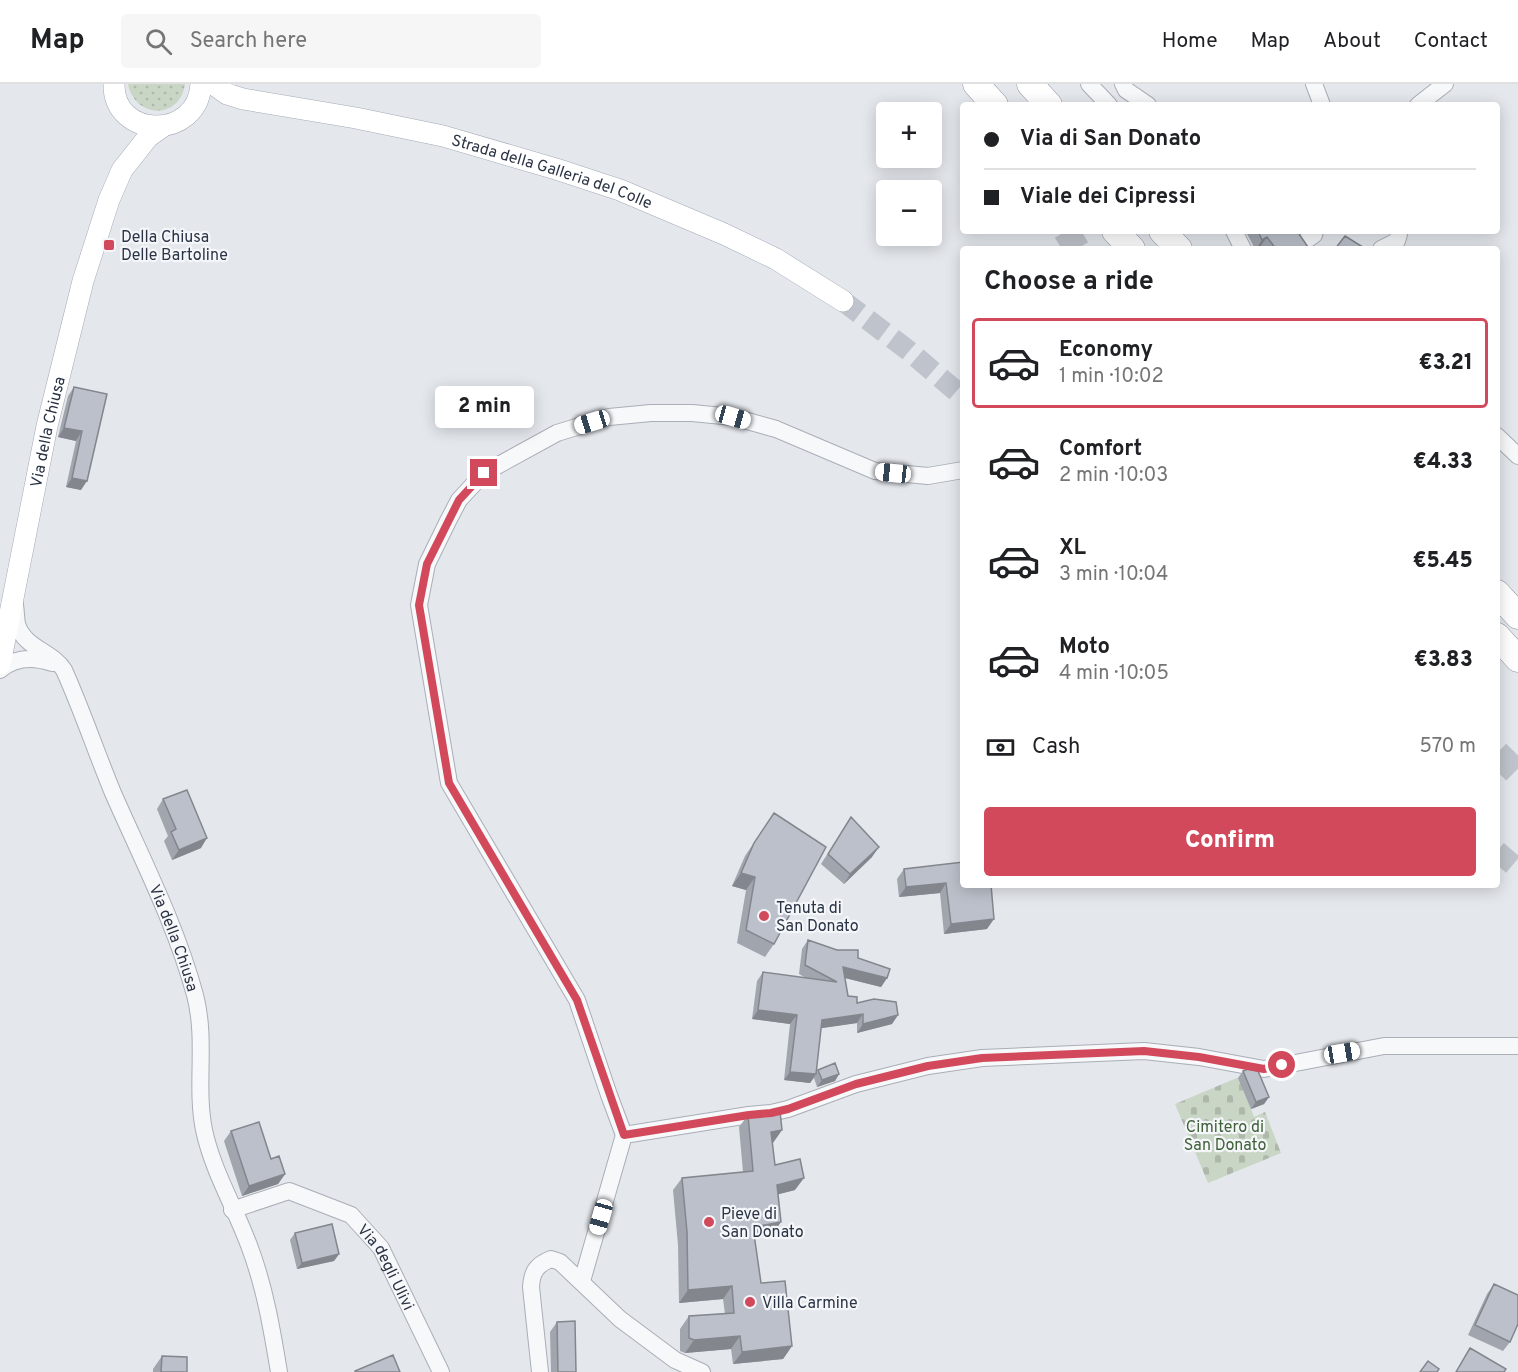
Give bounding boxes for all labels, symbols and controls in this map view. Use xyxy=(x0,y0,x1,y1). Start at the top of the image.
search box xyxy=(121,14,541,68)
text: Map xyxy=(30,23,85,59)
icon: search xyxy=(142,25,175,58)
text: Search here xyxy=(190,28,307,55)
text: Home xyxy=(1162,28,1218,55)
text: Map xyxy=(1251,28,1290,55)
text: About xyxy=(1323,28,1381,55)
text: Contact xyxy=(1414,28,1488,55)
map controls xyxy=(876,102,942,246)
button: + xyxy=(876,102,942,168)
text: Via di San Donato xyxy=(1020,126,1201,153)
street label: Strada della Galleria del Colle xyxy=(449,131,655,214)
button: − xyxy=(876,180,942,246)
text: Viale dei Cipressi xyxy=(1020,184,1196,211)
place label: Della Chiusa Delle Bartoline xyxy=(121,228,228,266)
marker: Della Chiusa Delle Bartoline xyxy=(102,238,116,252)
text: Choose a ride xyxy=(984,265,1154,299)
icon: car xyxy=(987,336,1041,390)
text: Economy xyxy=(1059,337,1153,364)
text: €3.21 xyxy=(1418,350,1473,377)
text: 1 min · 10:02 xyxy=(1059,364,1164,390)
street label: Via della Chiusa xyxy=(27,375,71,489)
callout: 2 min xyxy=(434,386,534,428)
text: 2 min xyxy=(458,394,511,420)
car xyxy=(713,403,753,431)
car xyxy=(572,408,612,436)
icon: car xyxy=(987,435,1041,489)
text: Comfort xyxy=(1059,436,1142,463)
text: €4.33 xyxy=(1413,449,1473,476)
route end xyxy=(470,459,497,486)
car xyxy=(874,462,912,484)
text: 2 min · 10:03 xyxy=(1059,463,1168,489)
icon: car xyxy=(987,534,1041,588)
text: XL xyxy=(1059,535,1086,562)
text: €5.45 xyxy=(1412,548,1473,575)
text: 3 min · 10:04 xyxy=(1059,562,1168,588)
icon: car xyxy=(987,633,1041,687)
text: Moto xyxy=(1059,634,1110,661)
text: €3.83 xyxy=(1414,647,1473,674)
text: 4 min · 10:05 xyxy=(1059,661,1169,687)
icon: cash xyxy=(984,731,1017,764)
text: Cash xyxy=(1032,734,1081,761)
text: 570 m xyxy=(1419,734,1476,760)
button: Confirm xyxy=(984,807,1476,876)
street label: Via della Chiusa xyxy=(143,882,202,994)
place label: Tenuta di San Donato xyxy=(776,899,859,937)
marker: Tenuta di San Donato xyxy=(757,909,771,923)
car xyxy=(1323,1041,1361,1065)
route start xyxy=(1268,1051,1295,1078)
park label: Cimitero di San Donato xyxy=(1184,1118,1266,1156)
car xyxy=(587,1197,615,1237)
place label: Pieve di San Donato xyxy=(721,1205,804,1243)
marker: Pieve di San Donato xyxy=(702,1215,716,1229)
street label: Via degli Ulivi xyxy=(352,1221,418,1314)
place label: Villa Carmine xyxy=(762,1294,858,1314)
marker: Villa Carmine xyxy=(743,1295,757,1309)

